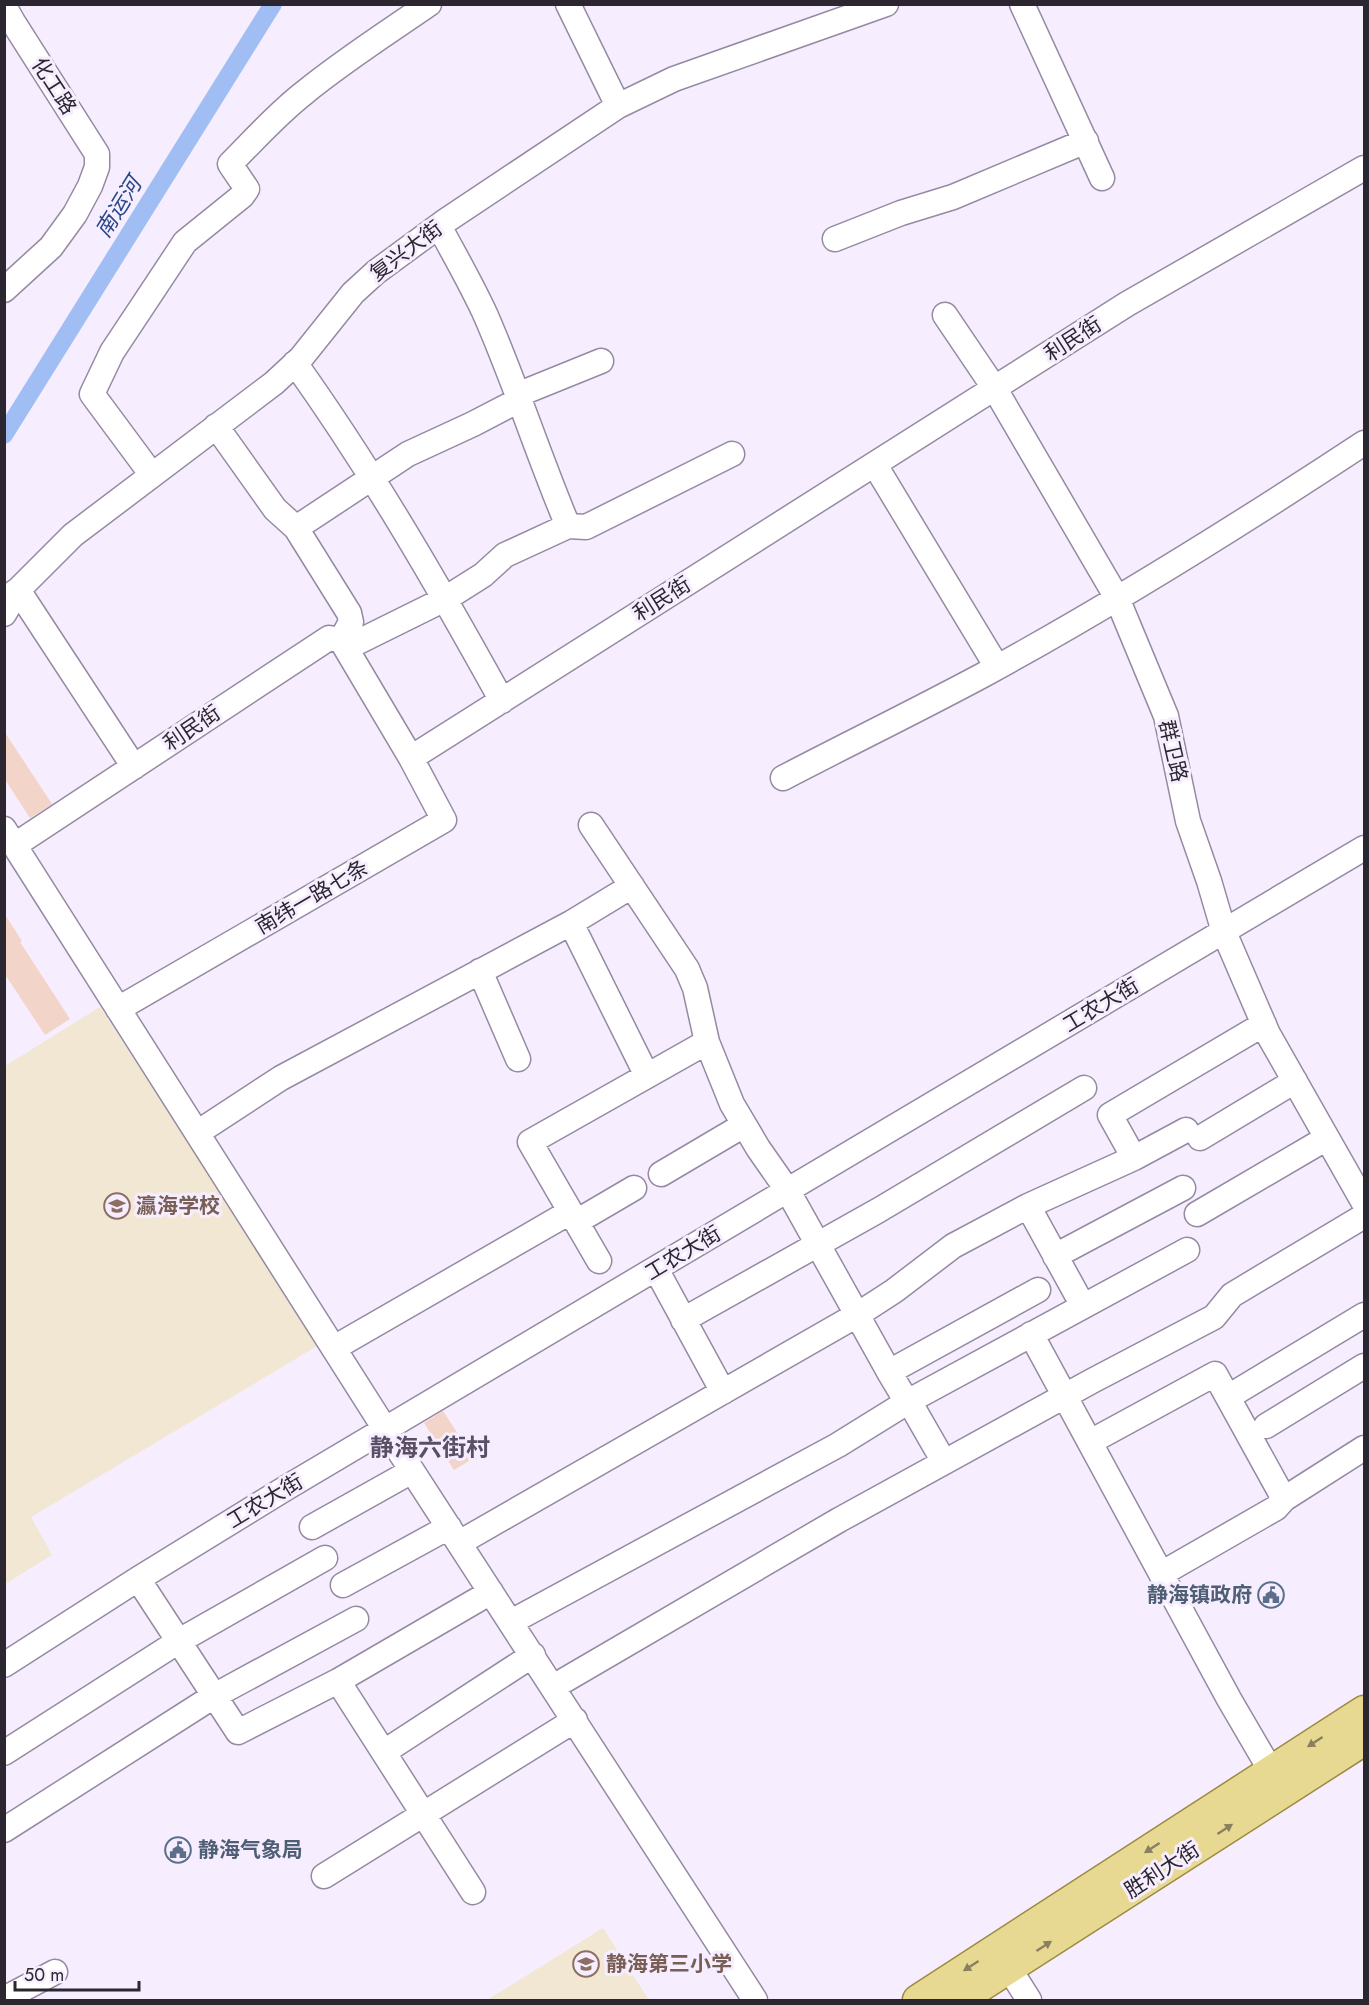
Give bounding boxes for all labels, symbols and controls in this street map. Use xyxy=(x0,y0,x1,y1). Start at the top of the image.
street label: 化工路 xyxy=(24,51,84,121)
water label: 南运河 xyxy=(87,167,151,243)
street label: 复兴大街 xyxy=(363,214,449,288)
street label: 利民街 xyxy=(1038,309,1108,369)
street label: 利民街 xyxy=(627,570,697,628)
street label: 利民街 xyxy=(157,698,227,758)
street label: 群卫路 xyxy=(1151,717,1195,785)
street label: 南纬一路七条 xyxy=(250,853,374,941)
street label: 工农大街 xyxy=(1057,971,1145,1039)
school or university icon: 瀛海学校 xyxy=(102,1191,132,1221)
place label: 瀛海学校 xyxy=(136,1191,220,1221)
street label: 工农大街 xyxy=(639,1219,727,1287)
district label: 静海六街村 xyxy=(370,1430,490,1465)
street label: 工农大街 xyxy=(221,1467,309,1535)
place label: 静海镇政府 xyxy=(1147,1580,1252,1610)
public building icon: 静海镇政府 xyxy=(1256,1580,1286,1610)
one-way arrow xyxy=(1307,1737,1324,1748)
one-way arrow xyxy=(1217,1824,1234,1835)
public building icon: 静海气象局 xyxy=(163,1835,193,1865)
place label: 静海气象局 xyxy=(198,1835,303,1865)
street label: 胜利大街 xyxy=(1119,1835,1205,1905)
one-way arrow xyxy=(1144,1843,1160,1854)
one-way arrow xyxy=(1036,1941,1052,1952)
school or university icon: 静海第三小学 xyxy=(571,1949,601,1979)
place label: 静海第三小学 xyxy=(606,1949,732,1979)
scale bar xyxy=(15,1954,140,1992)
one-way arrow xyxy=(963,1960,979,1972)
text: 50 m xyxy=(24,1962,64,1988)

